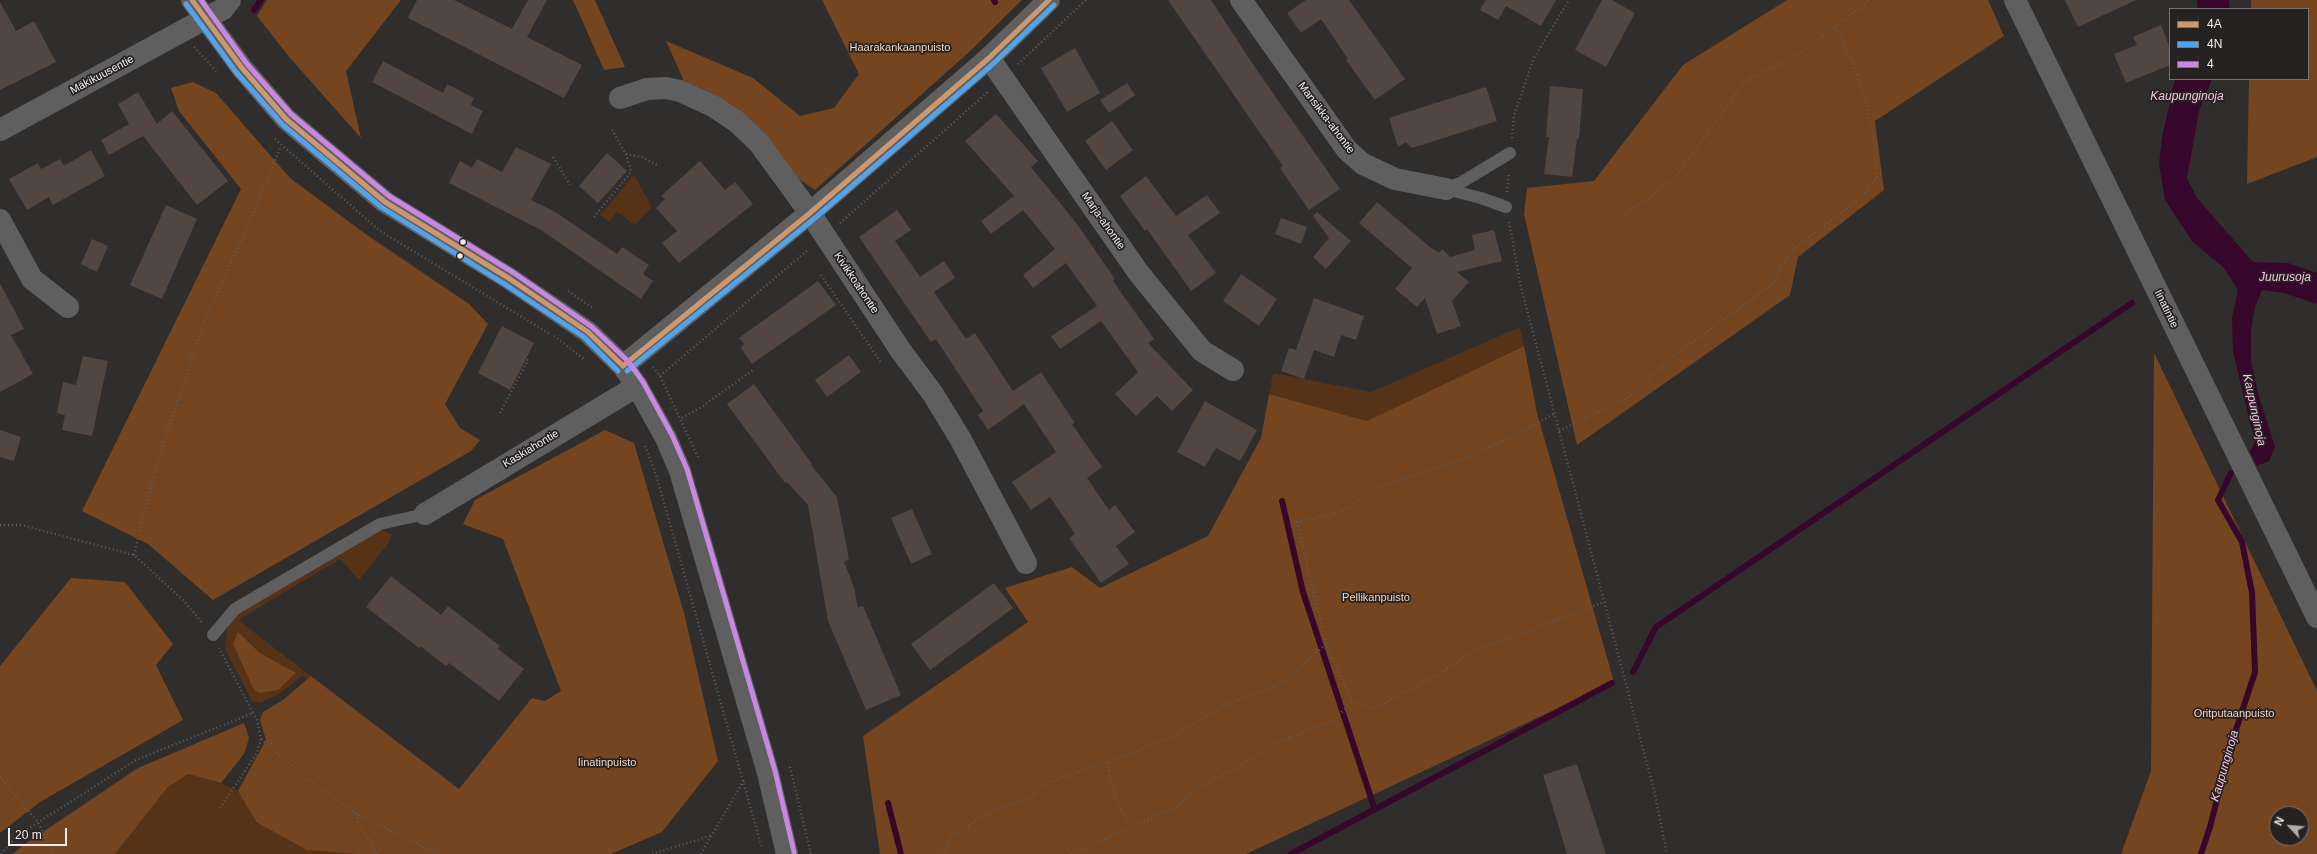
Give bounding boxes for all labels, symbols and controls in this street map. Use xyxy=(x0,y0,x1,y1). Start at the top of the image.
legend xyxy=(2169,8,2309,80)
text: 4A xyxy=(2207,17,2222,31)
text: 4N xyxy=(2207,37,2222,51)
park label: Haarakankaanpuisto xyxy=(850,41,950,55)
street label: Mäkikuusentie xyxy=(68,53,136,97)
text: 4 xyxy=(2207,57,2214,71)
street label: Mansikka-ahontie xyxy=(1295,80,1357,156)
water label: Kaupunginoja xyxy=(2150,90,2224,104)
street label: Marja-ahontie xyxy=(1078,190,1128,252)
unlabelled marker xyxy=(458,237,468,247)
street label: Kivikkoahontie xyxy=(831,250,881,316)
unlabelled marker xyxy=(455,251,465,261)
water label: Juurusoja xyxy=(2259,271,2311,285)
street label: Iinatintie xyxy=(2151,288,2181,330)
water label: Kaupunginoja xyxy=(2239,373,2269,447)
street label: Kaskiahontie xyxy=(501,427,561,471)
park label: Pellikanpuisto xyxy=(1342,591,1410,605)
park label: Oritputaanpuisto xyxy=(2194,707,2274,721)
water label: Kaupunginoja xyxy=(2208,729,2242,803)
park label: Iinatinpuisto xyxy=(578,756,636,770)
north arrow xyxy=(2269,806,2309,846)
text: N xyxy=(2272,815,2286,827)
scale bar xyxy=(10,820,69,846)
text: 20 m xyxy=(15,828,42,842)

